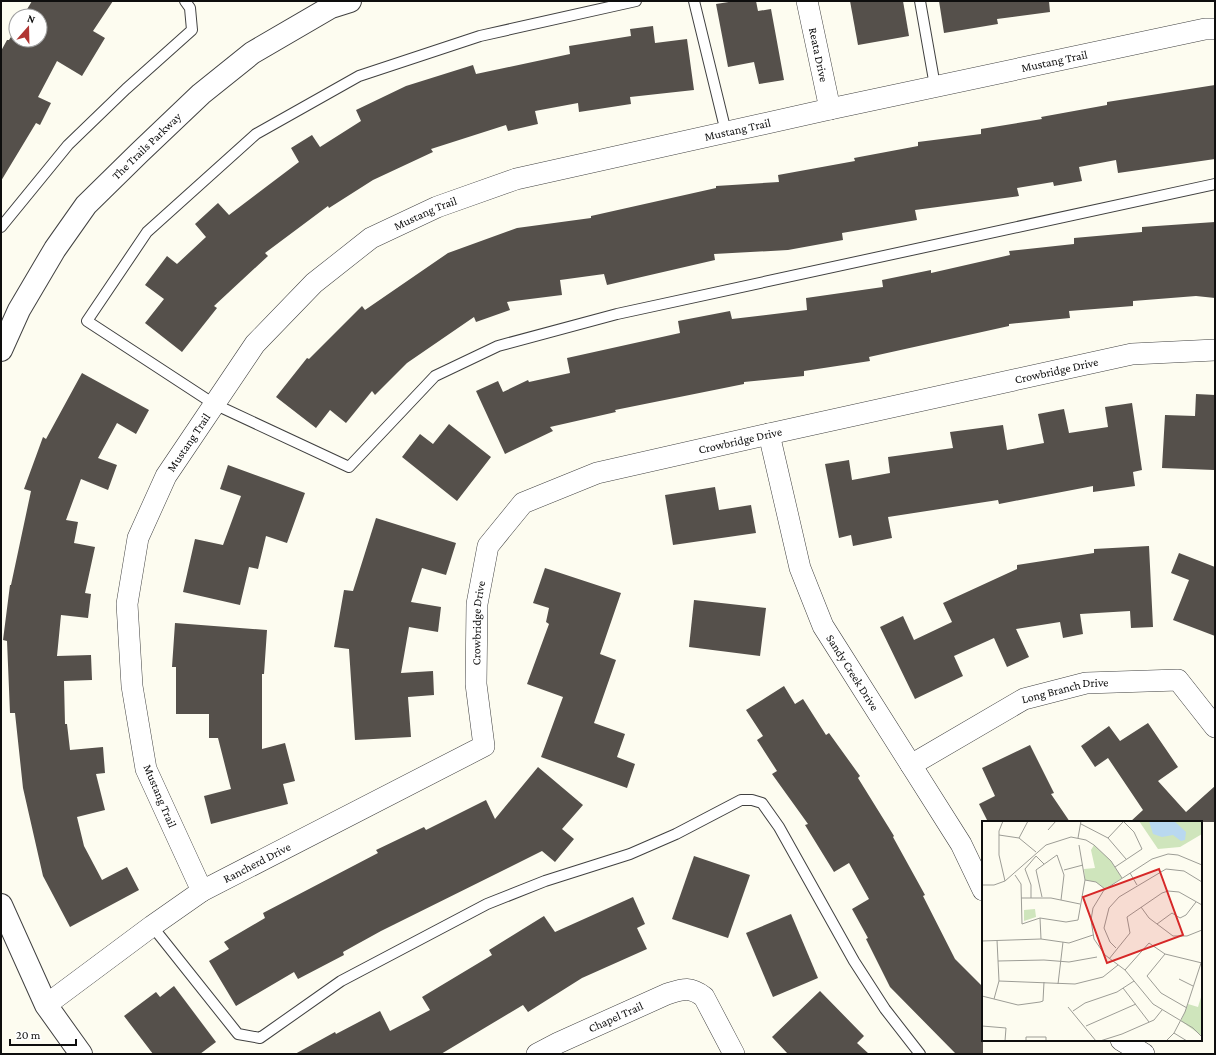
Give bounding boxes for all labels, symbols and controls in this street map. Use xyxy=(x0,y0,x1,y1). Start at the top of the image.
north arrow xyxy=(8,8,48,48)
text: N xyxy=(26,12,37,26)
street label: Reata Drive xyxy=(806,26,831,83)
street label: Mustang Trail xyxy=(1020,47,1089,75)
street label: The Trails Parkway xyxy=(109,109,184,183)
street label: Mustang Trail xyxy=(703,115,772,144)
street label: Mustang Trail xyxy=(392,194,459,233)
street label: Crowbridge Drive xyxy=(1013,355,1100,387)
street label: Mustang Trail xyxy=(164,411,213,474)
street label: Crowbridge Drive xyxy=(697,424,783,457)
street label: Crowbridge Drive xyxy=(469,579,488,665)
street label: Sandy Creek Drive xyxy=(823,632,882,713)
street label: Long Branch Drive xyxy=(1020,675,1109,706)
street label: Mustang Trail xyxy=(140,762,180,830)
inset map xyxy=(982,821,1202,1041)
street label: Rancherd Drive xyxy=(221,840,293,886)
street label: Chapel Trail xyxy=(586,999,645,1035)
scale bar xyxy=(10,1021,76,1047)
text: 20 m xyxy=(16,1028,41,1042)

